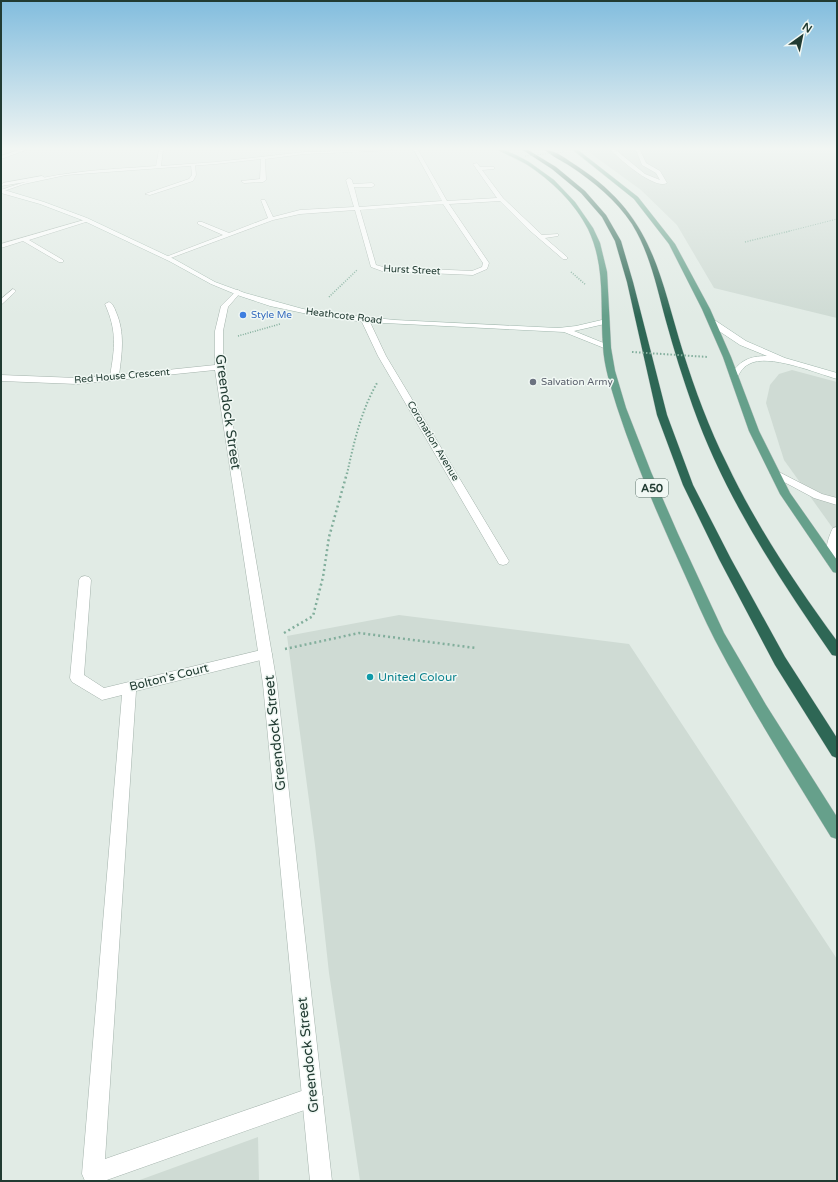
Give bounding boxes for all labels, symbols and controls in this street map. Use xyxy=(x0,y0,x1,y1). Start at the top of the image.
north arrow xyxy=(782,16,822,56)
text: N xyxy=(800,20,814,36)
street label: Hurst Street xyxy=(383,263,441,277)
street label: Heathcote Road xyxy=(305,305,383,327)
place label: Style Me xyxy=(251,309,292,321)
marker: Style Me xyxy=(238,310,248,320)
street label: Greendock Street xyxy=(211,353,245,471)
street label: Red House Crescent xyxy=(74,366,171,386)
place label: Salvation Army xyxy=(541,376,613,388)
marker: Salvation Army xyxy=(528,377,538,387)
street label: Coronation Avenue xyxy=(404,399,462,483)
road number: A50 xyxy=(636,479,668,497)
street label: Bolton's Court xyxy=(128,660,210,694)
place label: United Colour xyxy=(378,670,457,684)
marker: United Colour xyxy=(365,672,375,682)
street label: Greendock Street xyxy=(260,674,290,792)
street label: Greendock Street xyxy=(293,996,323,1114)

